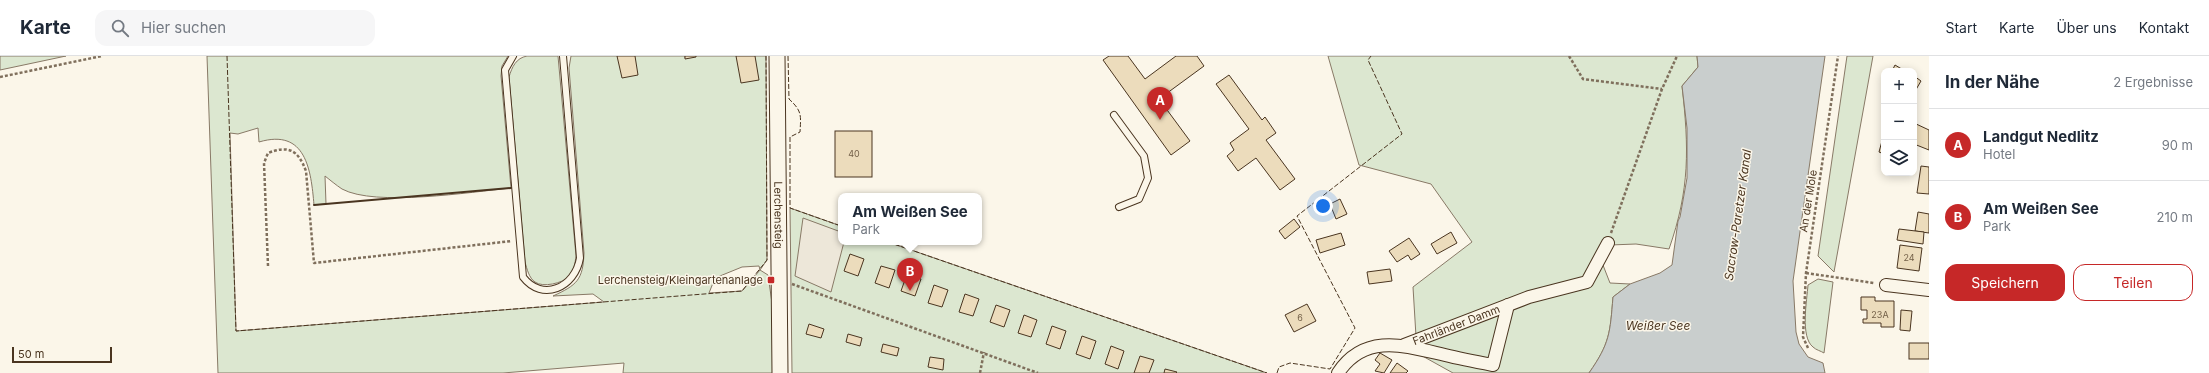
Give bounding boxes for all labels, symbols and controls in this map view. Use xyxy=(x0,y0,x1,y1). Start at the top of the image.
search box xyxy=(95,10,375,46)
text: Karte xyxy=(20,16,71,39)
icon: search xyxy=(109,17,131,39)
text: Hier suchen xyxy=(141,18,226,37)
text: Start xyxy=(1945,19,1977,36)
text: Karte xyxy=(1999,19,2034,36)
text: Über uns xyxy=(2056,19,2117,36)
text: Kontakt xyxy=(2139,19,2189,36)
map controls xyxy=(1881,68,1917,176)
button: + xyxy=(1881,68,1917,104)
text: In der Nähe xyxy=(1945,72,2040,92)
text: 2 Ergebnisse xyxy=(2113,74,2193,90)
pin: A xyxy=(1147,87,1173,120)
button: − xyxy=(1881,104,1917,140)
text: Landgut Nedlitz xyxy=(1983,127,2099,146)
text: A xyxy=(1953,137,1963,153)
text: 90 m xyxy=(2162,137,2193,153)
button: layers xyxy=(1881,140,1917,176)
text: Hotel xyxy=(1983,146,2015,162)
house number: 40 xyxy=(848,148,860,159)
water label: Sacrow-Paretzer Kanal xyxy=(1721,148,1754,281)
street label: An der Mole xyxy=(1796,169,1820,233)
street label: Lerchensteig xyxy=(771,181,786,249)
popup xyxy=(838,193,982,245)
your location xyxy=(1313,196,1333,216)
text: Am Weißen See xyxy=(1983,199,2099,218)
text: Am Weißen See xyxy=(852,202,968,221)
text: B xyxy=(1954,209,1962,225)
text: 210 m xyxy=(2157,209,2193,225)
text: Park xyxy=(1983,218,2011,234)
text: Park xyxy=(852,221,880,237)
house number: 24 xyxy=(1903,252,1915,263)
pin: B xyxy=(897,258,923,291)
button: Speichern xyxy=(1945,264,2065,301)
button: Teilen xyxy=(2073,264,2193,301)
place label: Lerchensteig/Kleingartenanlage xyxy=(598,273,763,287)
marker: Lerchensteig/Kleingartenanlage xyxy=(766,275,776,285)
street label: Fahrländer Damm xyxy=(1411,302,1502,348)
house number: 23A xyxy=(1871,309,1889,320)
house number: 6 xyxy=(1297,312,1303,323)
water label: Weißer See xyxy=(1626,318,1690,333)
scale bar xyxy=(12,345,112,364)
text: 50 m xyxy=(18,347,44,361)

